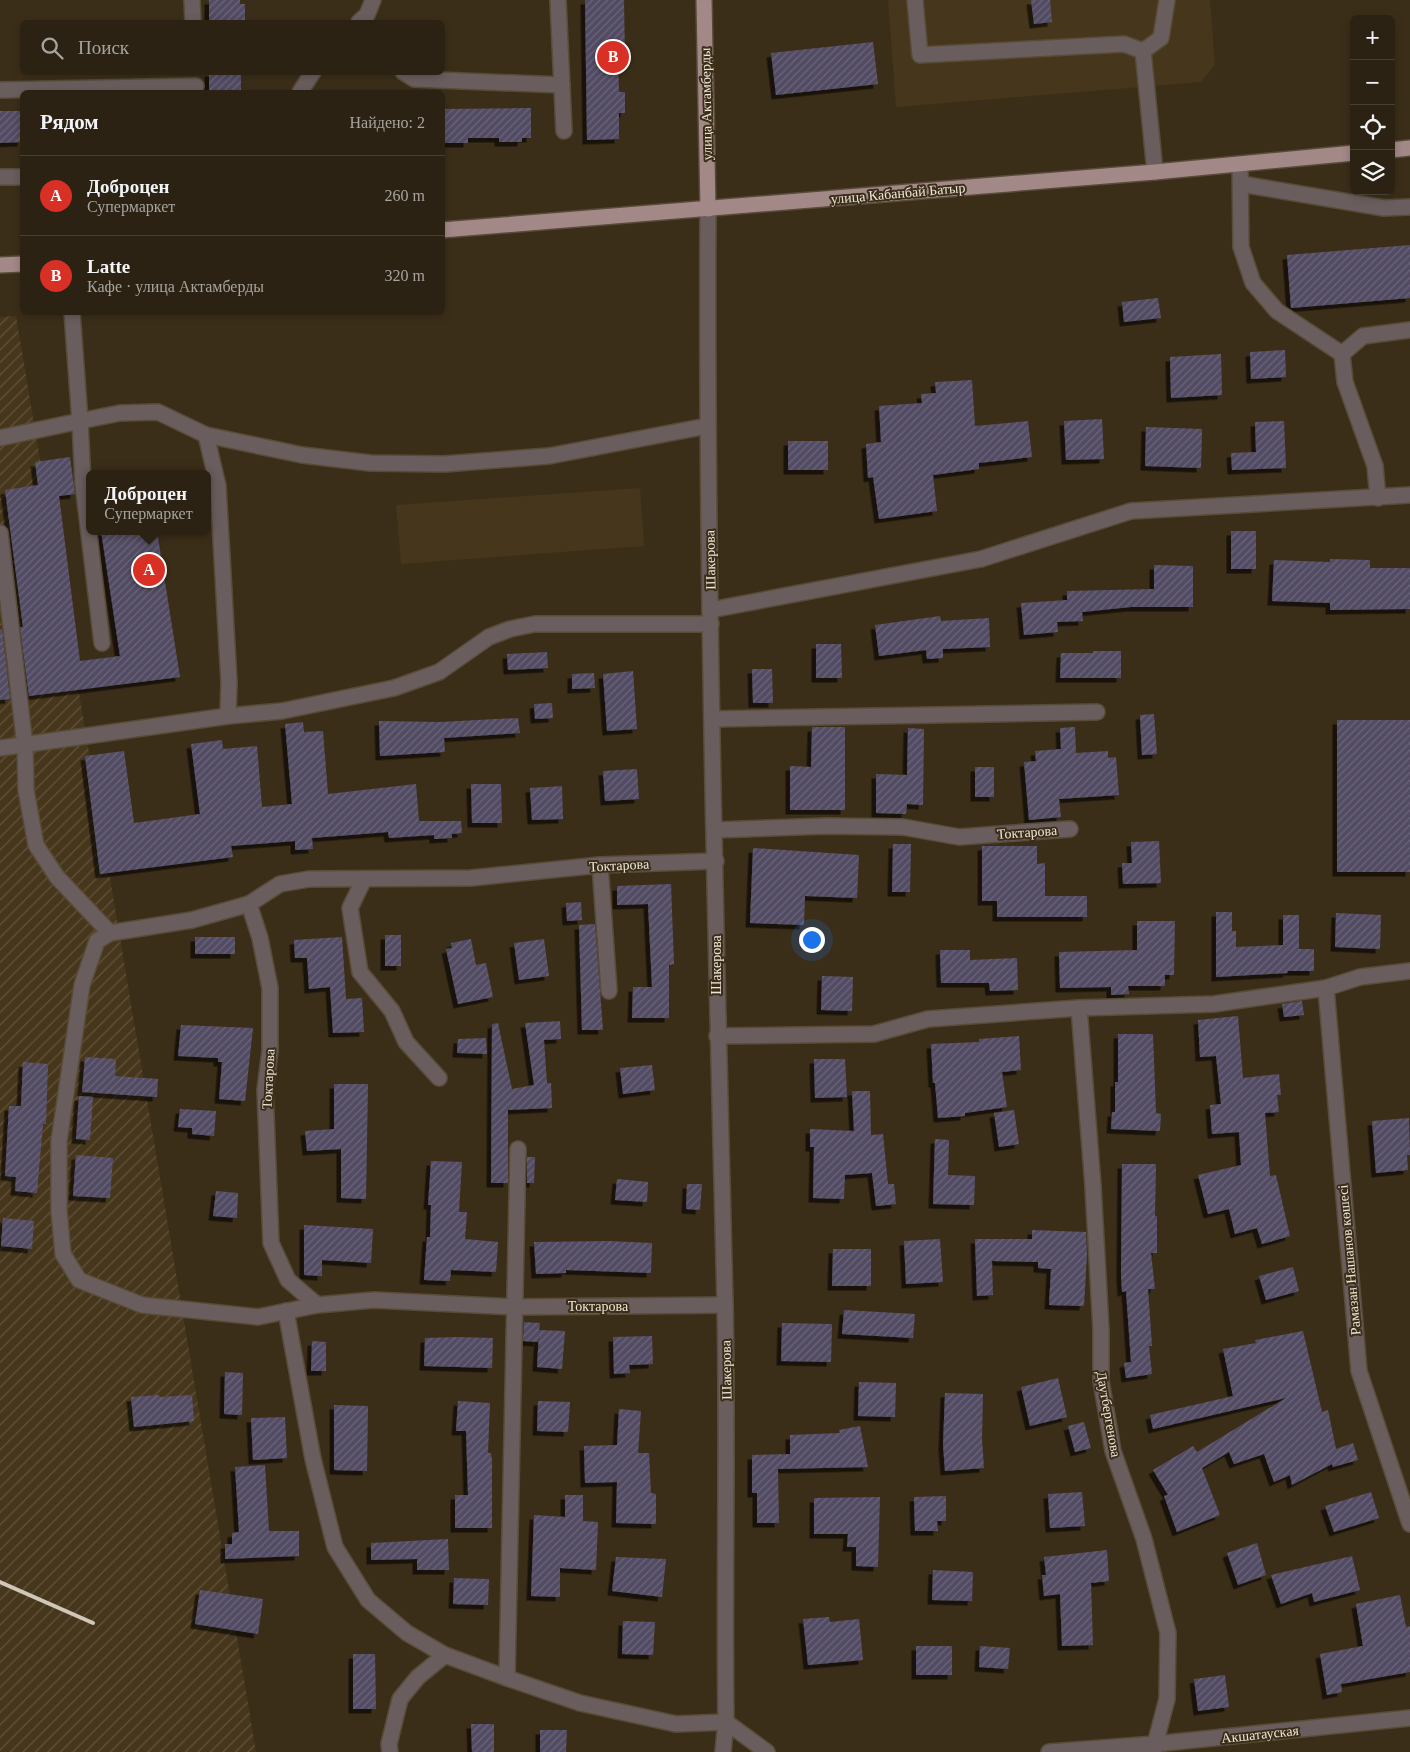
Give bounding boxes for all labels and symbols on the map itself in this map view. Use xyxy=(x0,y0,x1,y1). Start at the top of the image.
pin: B xyxy=(597,38,629,76)
street label: улица Актамберды xyxy=(698,47,715,160)
street label: улица Кабанбай Батыр xyxy=(830,180,966,207)
street label: Шакерова xyxy=(702,529,719,590)
pin: A xyxy=(133,551,165,589)
street label: Токтарова xyxy=(996,823,1058,842)
street label: Токтарова xyxy=(589,856,650,875)
your location xyxy=(799,927,825,953)
street label: Шакерова xyxy=(709,934,724,995)
street label: Токтарова xyxy=(259,1048,278,1110)
street label: Рамазан Нашанов көшесі xyxy=(1335,1184,1364,1336)
street label: Токтарова xyxy=(568,1299,629,1314)
street label: Шакерова xyxy=(718,1339,735,1400)
street label: Даутбергенова xyxy=(1094,1370,1124,1459)
street label: Акшатауская xyxy=(1221,1723,1300,1746)

